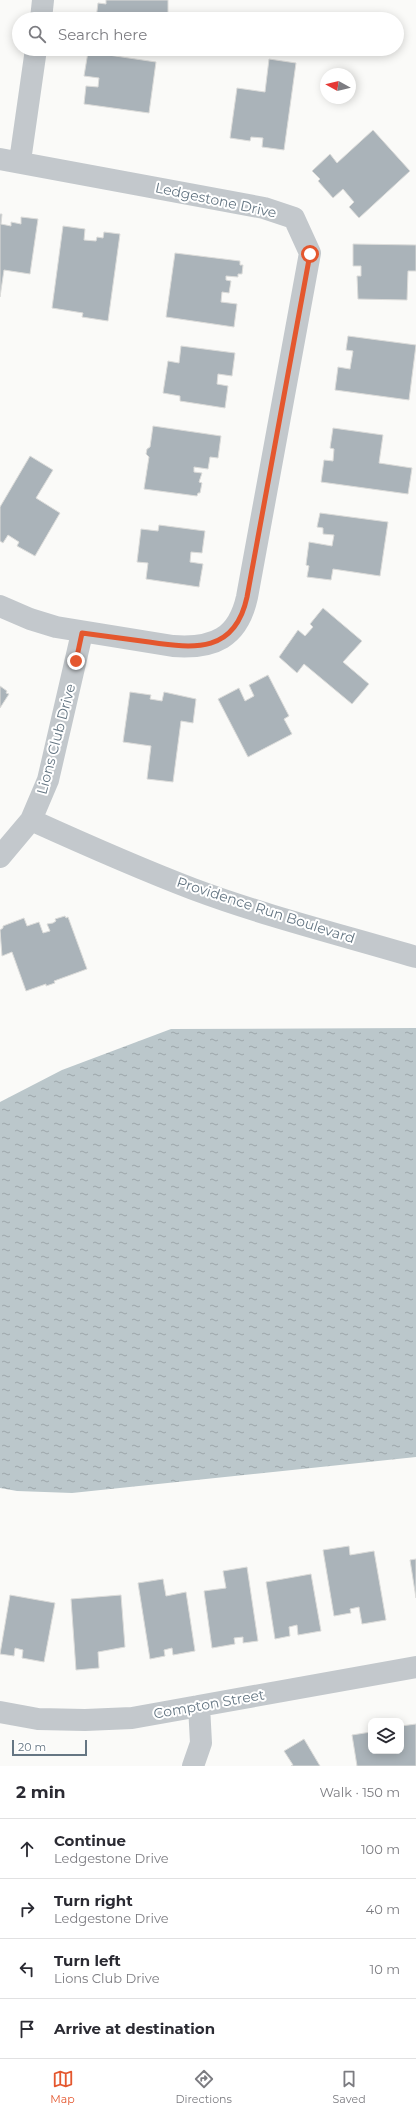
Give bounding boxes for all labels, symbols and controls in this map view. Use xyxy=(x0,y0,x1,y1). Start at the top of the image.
search box xyxy=(12,12,404,56)
icon: search xyxy=(26,23,48,45)
text: Search here xyxy=(58,25,147,44)
north arrow xyxy=(320,68,356,104)
street label: Ledgestone Drive xyxy=(154,178,278,222)
route start xyxy=(301,245,319,263)
route end xyxy=(67,652,85,670)
street label: Lions Club Drive xyxy=(33,682,79,796)
street label: Providence Run Boulevard xyxy=(175,873,357,947)
street label: Compton Street xyxy=(152,1685,266,1723)
map controls xyxy=(368,1718,404,1754)
button: layers xyxy=(368,1718,404,1754)
scale bar xyxy=(12,1738,87,1757)
text: 20 m xyxy=(18,1740,46,1754)
text: 2 min xyxy=(16,1782,66,1802)
text: Walk · 150 m xyxy=(319,1784,400,1800)
text: Continue xyxy=(54,1831,126,1850)
icon: ahead xyxy=(16,1838,38,1860)
text: 100 m xyxy=(361,1841,400,1857)
text: Ledgestone Drive xyxy=(54,1850,169,1866)
text: Turn right xyxy=(54,1891,133,1910)
icon: right xyxy=(16,1898,38,1920)
text: 40 m xyxy=(366,1901,400,1917)
text: Ledgestone Drive xyxy=(54,1910,169,1926)
text: Turn left xyxy=(54,1951,121,1970)
icon: left xyxy=(16,1958,38,1980)
text: 10 m xyxy=(370,1961,400,1977)
text: Lions Club Drive xyxy=(54,1970,160,1986)
icon: arrive xyxy=(16,2018,38,2040)
text: Arrive at destination xyxy=(54,2019,215,2038)
tab: Map xyxy=(50,2068,75,2106)
tab: Directions xyxy=(176,2068,232,2106)
tab: Saved xyxy=(333,2068,366,2106)

